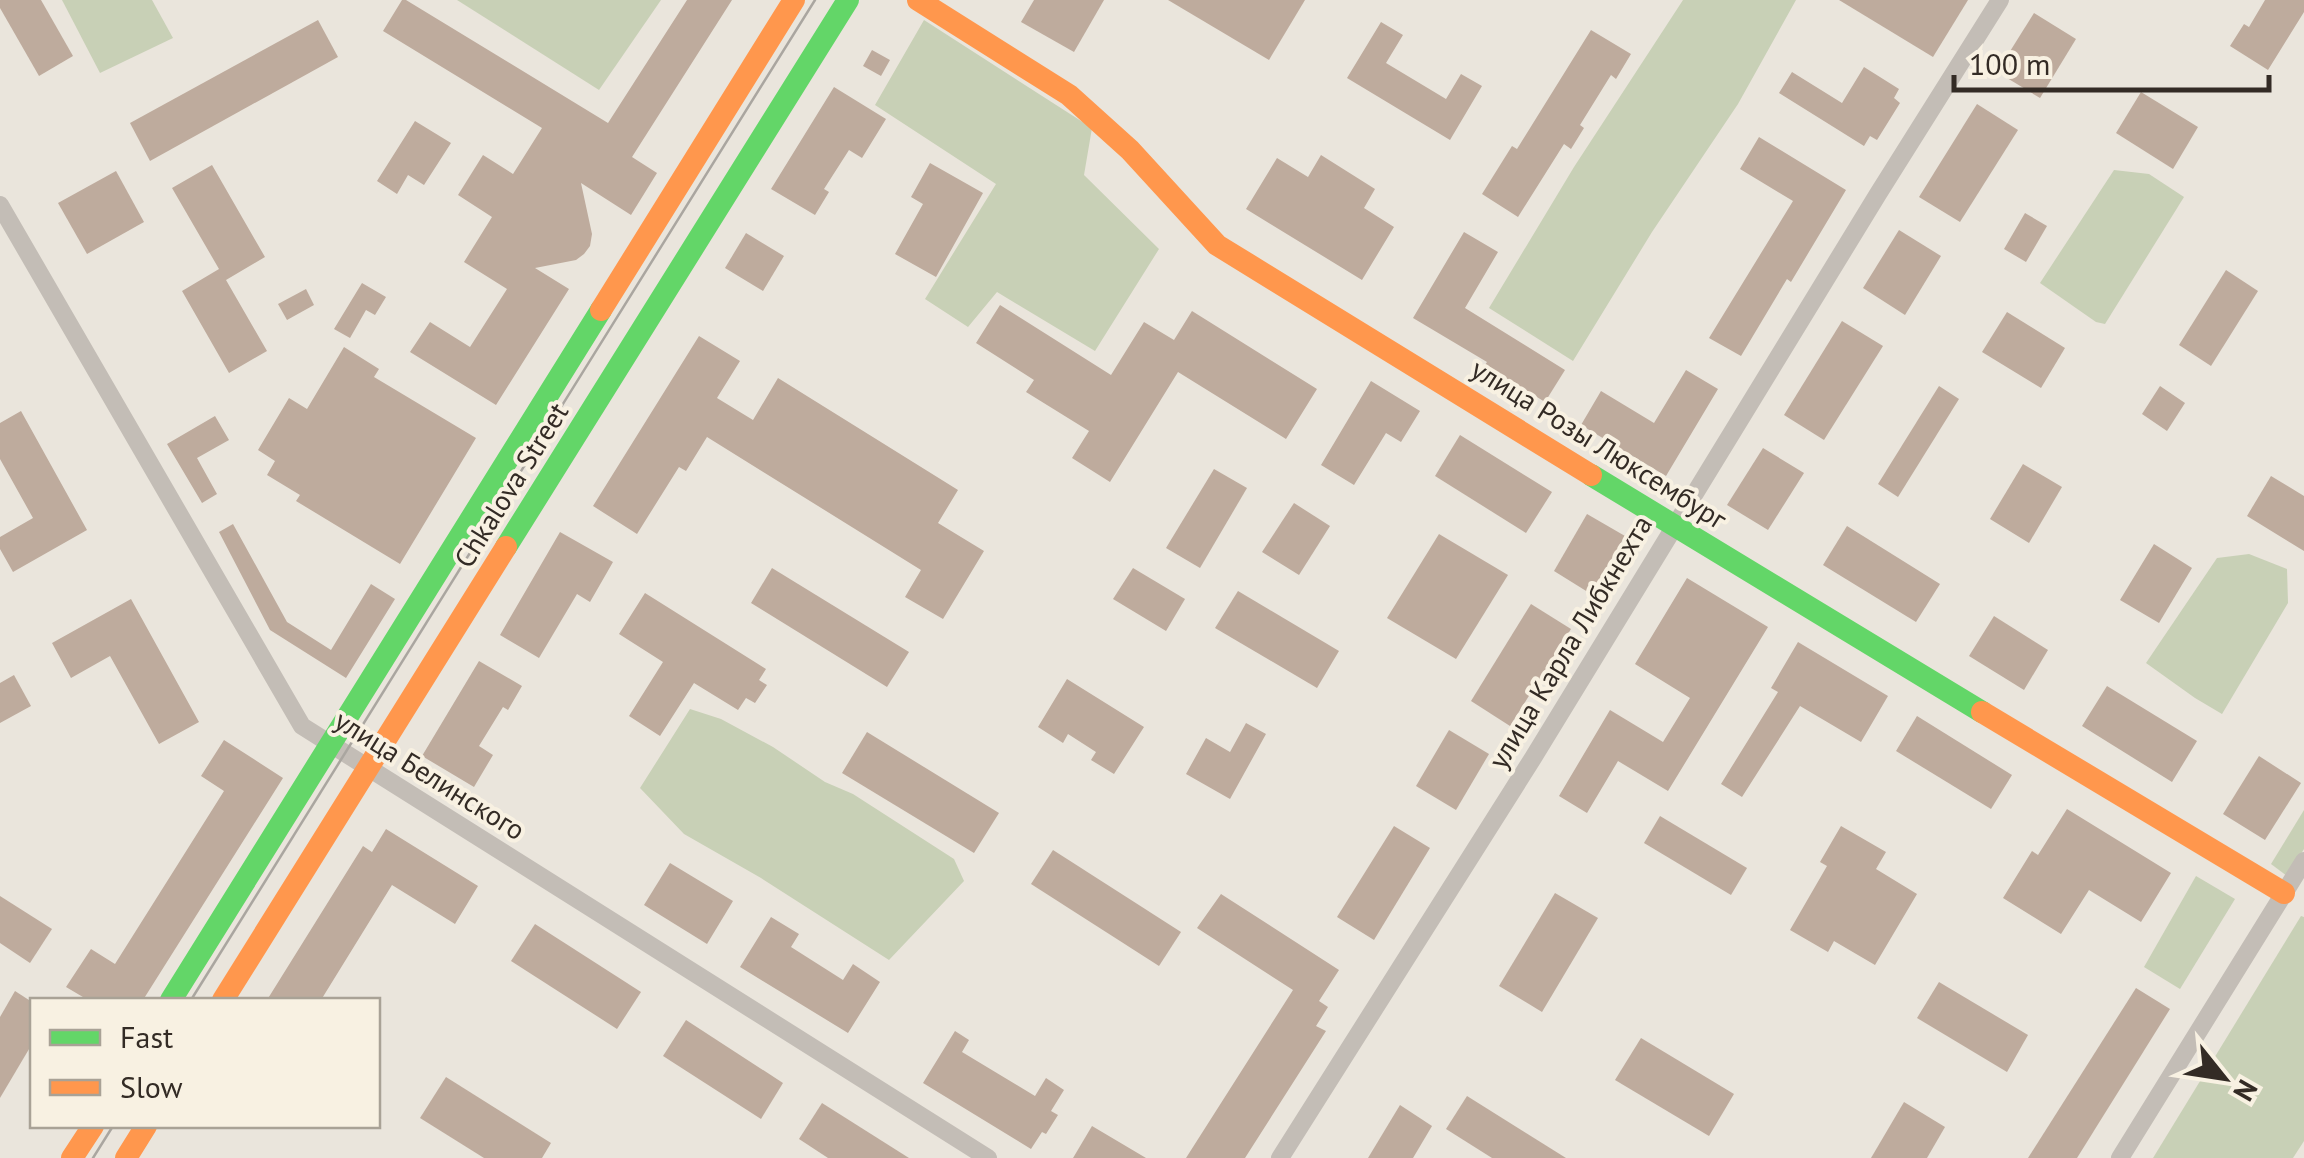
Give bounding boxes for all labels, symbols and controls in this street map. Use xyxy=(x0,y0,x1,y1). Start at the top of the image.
scale bar xyxy=(1954,30,2269,92)
text: 100 m xyxy=(1969,44,2050,83)
street label: улица Розы Люксембург xyxy=(1465,350,1735,538)
street label: Chkalova Street xyxy=(445,395,576,574)
street label: улица Карла Либкнехта xyxy=(1479,508,1660,775)
street label: улица Белинского xyxy=(328,701,532,848)
legend xyxy=(30,998,380,1128)
text: Fast xyxy=(120,1017,173,1056)
north arrow xyxy=(2174,1028,2274,1128)
text: Slow xyxy=(120,1067,183,1106)
text: N xyxy=(2225,1074,2267,1108)

